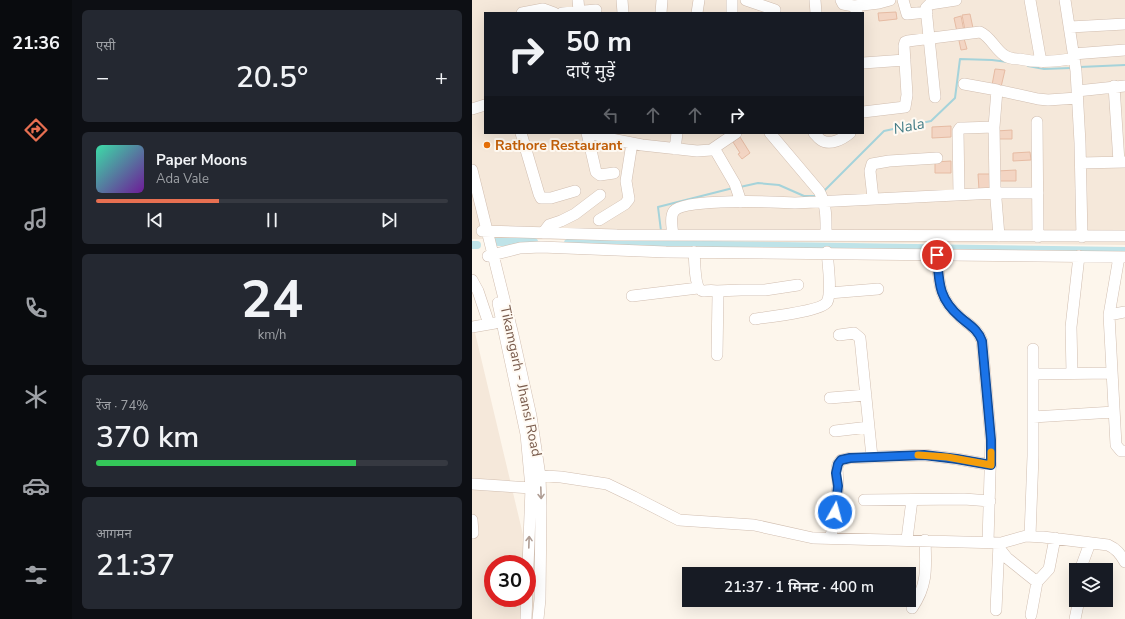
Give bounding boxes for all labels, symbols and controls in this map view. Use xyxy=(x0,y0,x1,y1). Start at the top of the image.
text: 50 m xyxy=(566,23,632,61)
icon: right xyxy=(500,28,552,80)
text: 21:36 xyxy=(12,31,60,55)
text: एसी xyxy=(96,37,115,55)
text: 20.5° xyxy=(236,57,308,98)
text: दाएँ मुड़ें xyxy=(566,59,615,83)
text: − xyxy=(96,63,109,93)
text: + xyxy=(435,63,448,93)
icon: left xyxy=(600,104,622,126)
icon: ahead xyxy=(642,104,664,126)
icon: ahead xyxy=(684,104,706,126)
icon: right xyxy=(726,104,748,126)
water label: Nala xyxy=(892,113,926,139)
icon: directions xyxy=(22,116,50,144)
place label: Rathore Restaurant xyxy=(495,136,623,155)
marker: Rathore Restaurant xyxy=(482,140,492,150)
text: Paper Moons xyxy=(156,150,247,170)
text: Ada Vale xyxy=(156,170,209,188)
icon: music xyxy=(22,205,50,233)
icon: previous xyxy=(144,209,166,231)
icon: pause xyxy=(261,209,283,231)
icon: next xyxy=(378,209,400,231)
pin xyxy=(920,238,954,272)
icon: arrive xyxy=(926,244,948,266)
text: 24 xyxy=(241,264,303,335)
icon: phone xyxy=(22,294,50,322)
street label: Tikamgarh - Jhansi Road xyxy=(496,304,546,458)
text: km/h xyxy=(258,326,286,344)
icon: climate xyxy=(22,383,50,411)
text: रेंज · 74% xyxy=(96,397,148,415)
text: 370 km xyxy=(96,417,199,458)
icon: car xyxy=(22,472,50,500)
one-way arrow xyxy=(537,486,545,499)
position arrow xyxy=(814,491,856,533)
text: आगमन xyxy=(96,525,132,543)
one-way arrow xyxy=(525,536,533,549)
text: 21:37 xyxy=(96,545,175,586)
speed limit sign: 30 xyxy=(484,555,536,607)
icon: filters xyxy=(22,561,50,589)
map controls xyxy=(1069,563,1113,607)
button: layers xyxy=(1069,563,1113,607)
text: 21:37 · 1 मिनट · 400 m xyxy=(724,577,874,597)

